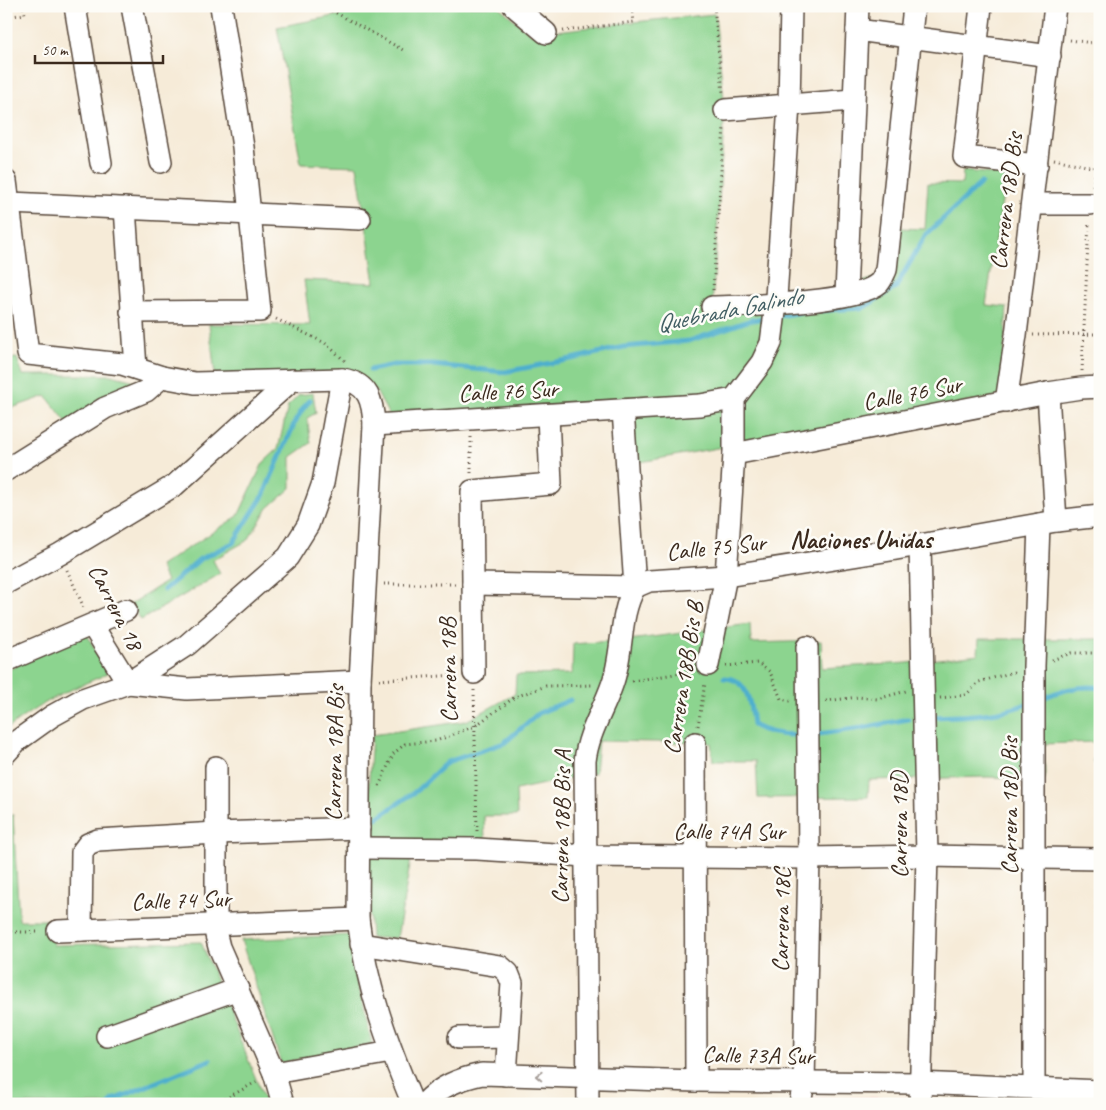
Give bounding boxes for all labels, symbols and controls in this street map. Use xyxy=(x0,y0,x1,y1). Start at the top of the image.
scale bar xyxy=(35,32,162,64)
text: 50 m xyxy=(42,41,69,60)
street label: Carrera 18D Bis xyxy=(983,128,1030,271)
water label: Quebrada Galindo xyxy=(654,280,808,340)
street label: Calle 76 Sur xyxy=(860,368,966,417)
street label: Calle 76 Sur xyxy=(457,373,561,409)
district label: Naciones Unidas xyxy=(790,524,934,556)
street label: Calle 75 Sur xyxy=(665,527,769,567)
street label: Carrera 18 xyxy=(82,559,151,657)
street label: Carrera 18B Bis B xyxy=(656,598,710,756)
street label: Carrera 18B xyxy=(432,616,464,723)
street label: Carrera 18A Bis xyxy=(318,682,350,821)
street label: Carrera 18D Bis xyxy=(994,734,1024,875)
street label: Carrera 18B Bis A xyxy=(545,749,577,904)
street label: Carrera 18D xyxy=(884,770,914,878)
street label: Calle 74A Sur xyxy=(673,816,787,846)
street label: Carrera 18C xyxy=(765,865,797,972)
street label: Calle 74 Sur xyxy=(131,883,234,917)
street label: Calle 73A Sur xyxy=(702,1039,816,1071)
one-way arrow xyxy=(535,1070,543,1081)

